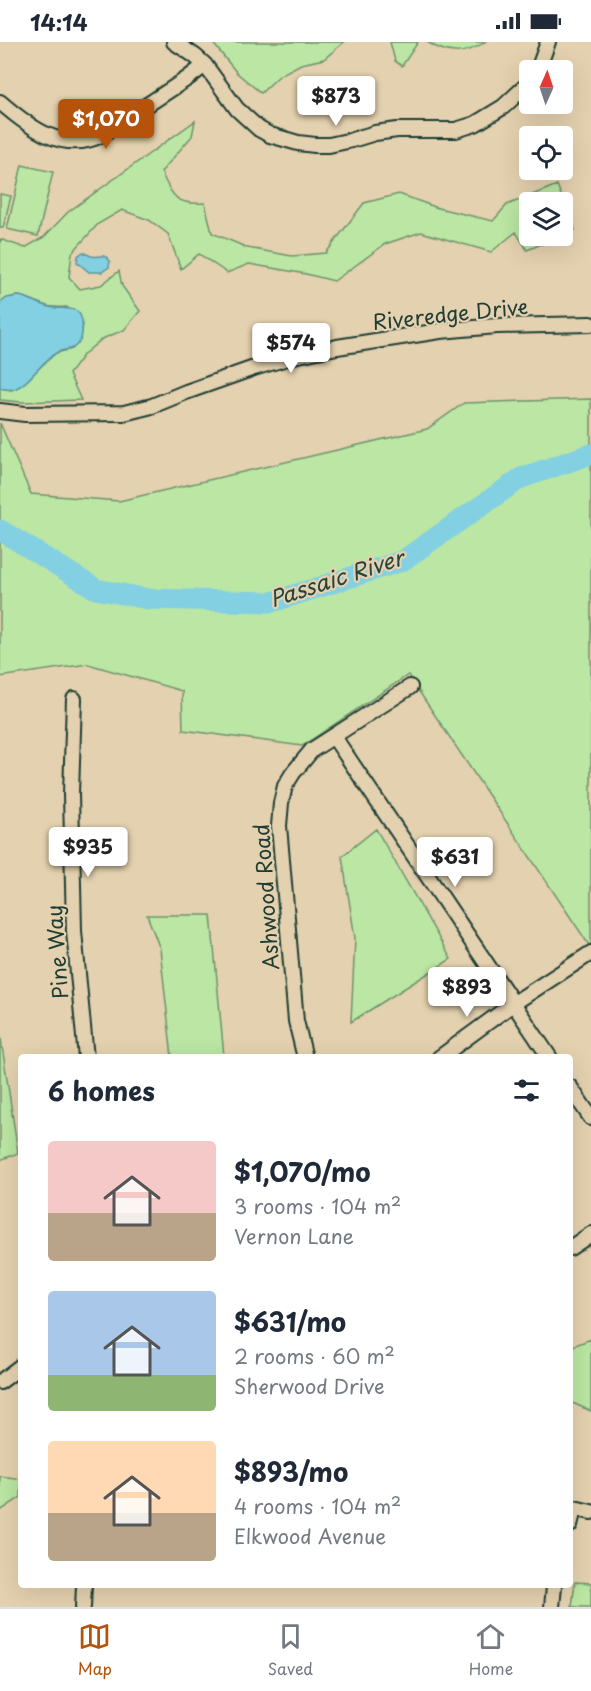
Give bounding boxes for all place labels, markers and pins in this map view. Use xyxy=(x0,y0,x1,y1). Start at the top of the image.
pin: $873 xyxy=(300,76,372,127)
pin: $1,070 xyxy=(57,99,155,150)
pin: $574 xyxy=(255,323,327,374)
pin: $935 xyxy=(52,827,124,878)
pin: $631 xyxy=(419,837,491,888)
pin: $893 xyxy=(431,967,503,1018)

